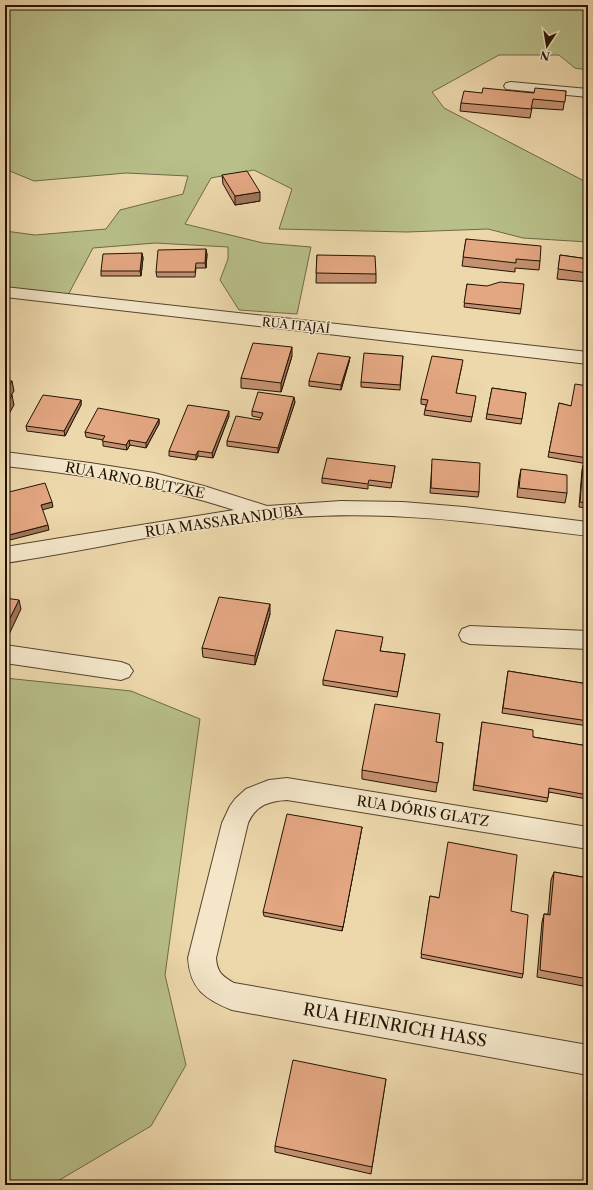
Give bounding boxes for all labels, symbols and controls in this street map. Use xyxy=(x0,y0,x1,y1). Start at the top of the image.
north arrow xyxy=(527,26,567,66)
text: N xyxy=(538,48,551,64)
street label: RUA ITAJAÍ xyxy=(261,313,331,336)
street label: RUA ARNO BUTZKE xyxy=(64,458,206,502)
street label: RUA MASSARANDUBA xyxy=(144,501,305,541)
street label: RUA DÓRIS GLATZ xyxy=(355,791,491,830)
street label: RUA HEINRICH HASS xyxy=(302,999,488,1051)

